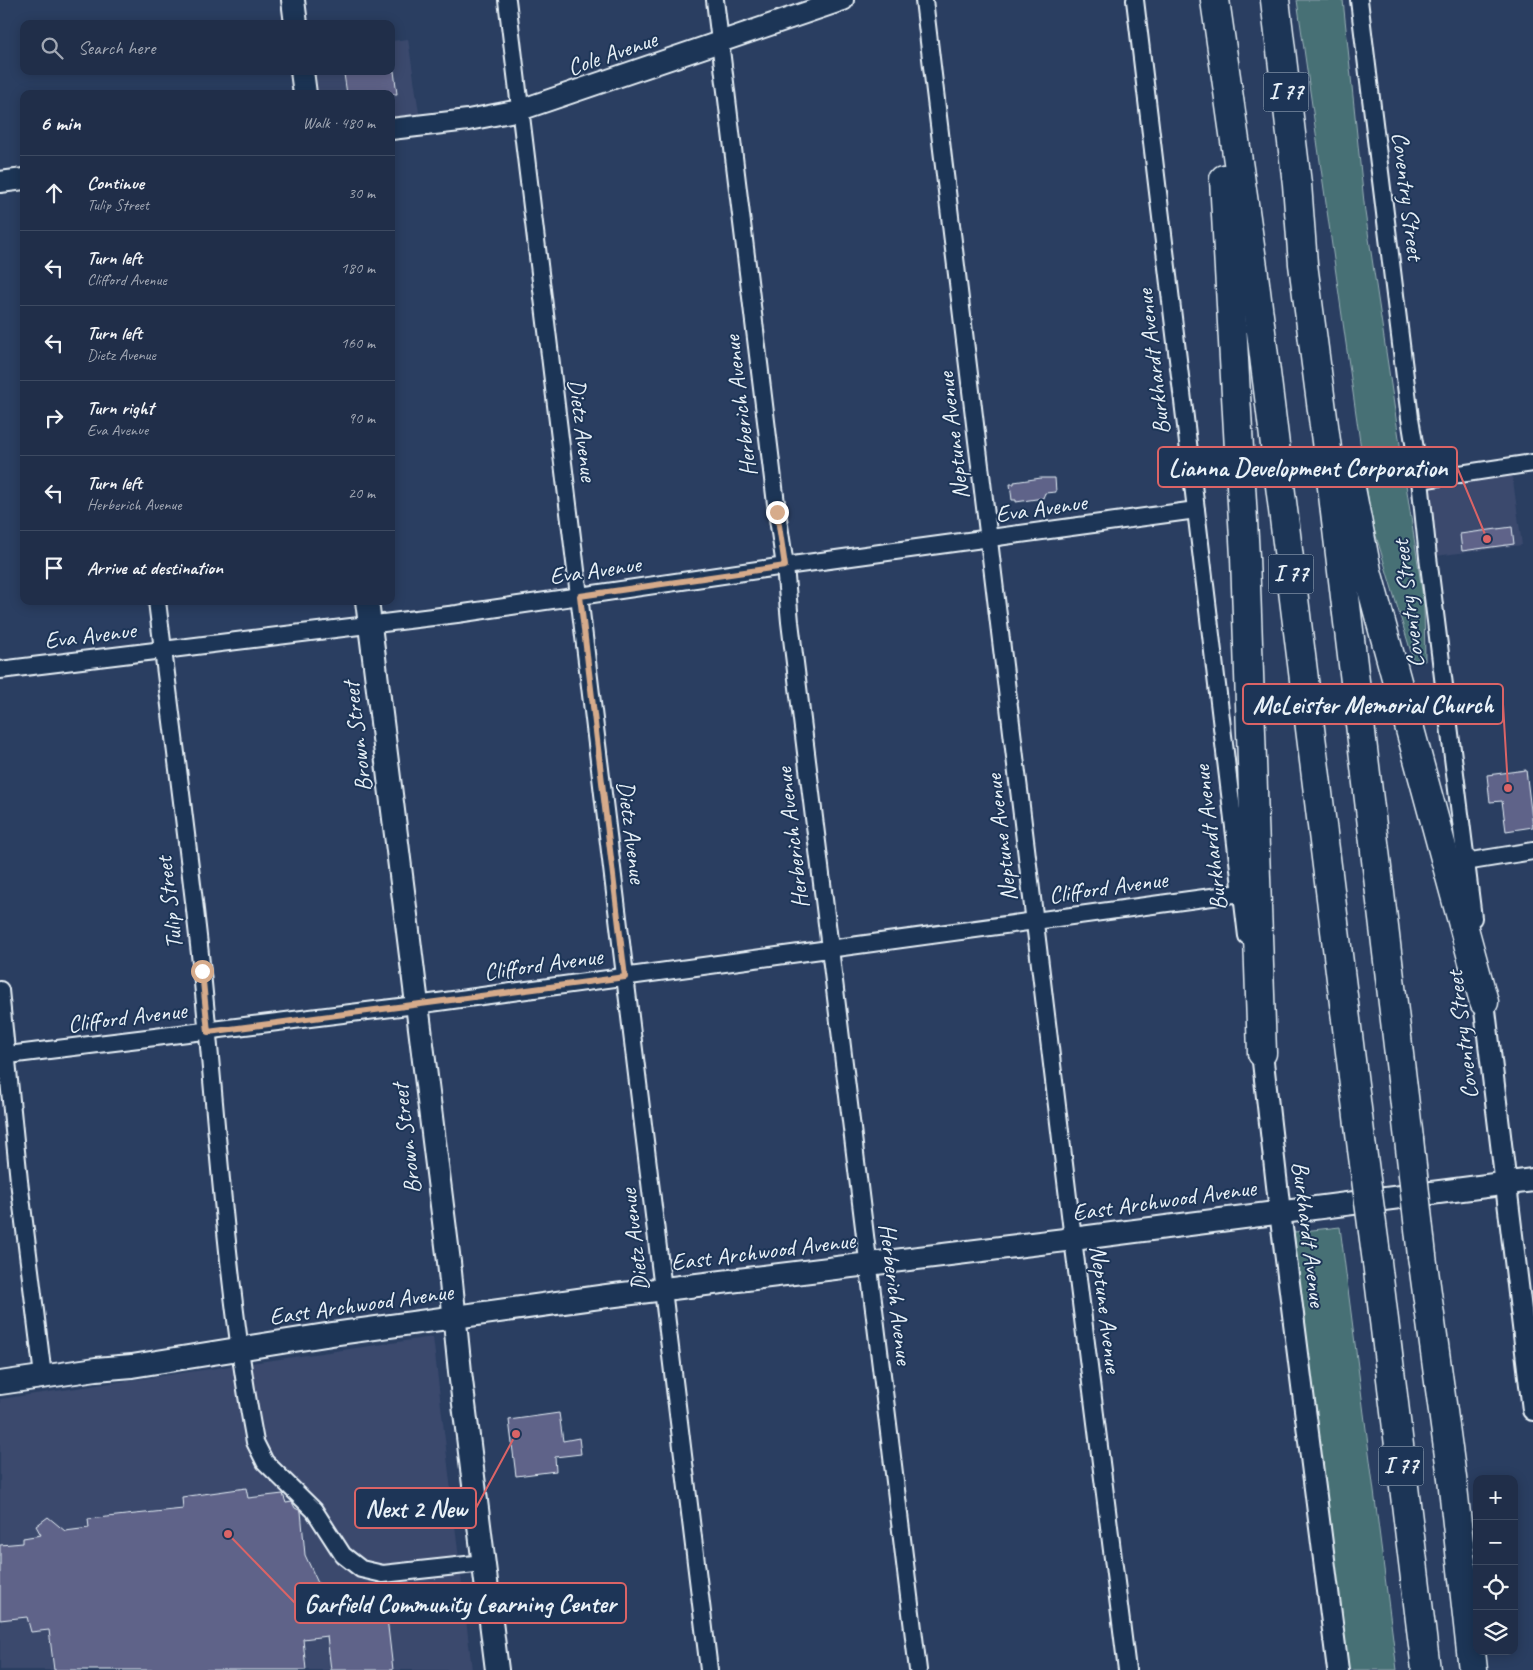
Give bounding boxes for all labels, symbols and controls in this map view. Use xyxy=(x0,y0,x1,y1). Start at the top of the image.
search box xyxy=(20,20,395,75)
street label: Cole Avenue xyxy=(563,23,663,82)
icon: search xyxy=(38,34,66,62)
text: Search here xyxy=(78,36,155,60)
road number: I 77 xyxy=(1264,72,1308,111)
text: 6 min xyxy=(40,110,81,136)
text: Walk · 480 m xyxy=(303,113,375,133)
street label: Coventry Street xyxy=(1385,130,1431,264)
text: Continue xyxy=(87,171,144,195)
icon: ahead xyxy=(40,179,68,207)
text: 30 m xyxy=(348,183,375,203)
text: Tulip Street xyxy=(87,195,149,215)
text: Turn left xyxy=(87,246,142,270)
icon: left xyxy=(40,254,68,282)
text: 180 m xyxy=(341,258,375,278)
text: Clifford Avenue xyxy=(87,270,167,290)
street label: Burkhardt Avenue xyxy=(1129,285,1177,436)
text: Turn left xyxy=(87,321,142,345)
icon: left xyxy=(40,329,68,357)
street label: Herberich Avenue xyxy=(716,332,764,478)
text: 160 m xyxy=(341,333,375,353)
text: Dietz Avenue xyxy=(87,345,156,365)
street label: Neptune Avenue xyxy=(930,369,976,501)
street label: Dietz Avenue xyxy=(562,377,604,485)
text: Turn right xyxy=(87,396,154,420)
icon: right xyxy=(40,404,68,432)
text: 90 m xyxy=(348,408,375,428)
text: Eva Avenue xyxy=(87,420,148,440)
callout: Lianna Development Corporation xyxy=(1158,447,1457,487)
text: Lianna Development Corporation xyxy=(1168,452,1449,484)
text: Turn left xyxy=(87,471,142,495)
icon: left xyxy=(40,479,68,507)
text: 20 m xyxy=(348,483,375,503)
street label: Eva Avenue xyxy=(993,486,1091,529)
text: Herberich Avenue xyxy=(87,495,182,515)
route end xyxy=(766,501,789,524)
street label: Coventry Street xyxy=(1385,536,1431,670)
street label: Eva Avenue xyxy=(547,548,645,591)
icon: arrive xyxy=(40,554,68,582)
road number: I 77 xyxy=(1268,554,1314,594)
text: Arrive at destination xyxy=(87,556,223,580)
street label: Eva Avenue xyxy=(43,614,140,655)
street label: Brown Street xyxy=(335,677,379,794)
callout: McLeister Memorial Church xyxy=(1243,684,1503,724)
text: McLeister Memorial Church xyxy=(1253,689,1495,721)
street label: Burkhardt Avenue xyxy=(1186,761,1234,912)
street label: Herberich Avenue xyxy=(768,764,816,910)
street label: Neptune Avenue xyxy=(978,771,1024,903)
street label: Dietz Avenue xyxy=(611,779,653,887)
street label: Tulip Street xyxy=(148,853,190,951)
street label: Clifford Avenue xyxy=(1047,864,1171,910)
street label: Clifford Avenue xyxy=(482,941,606,987)
route start xyxy=(191,960,214,983)
street label: Coventry Street xyxy=(1439,967,1485,1101)
street label: Clifford Avenue xyxy=(66,995,190,1039)
street label: Brown Street xyxy=(384,1079,428,1196)
street label: Burkhardt Avenue xyxy=(1285,1160,1333,1311)
street label: East Archwood Avenue xyxy=(1070,1172,1260,1228)
street label: Dietz Avenue xyxy=(613,1185,655,1293)
street label: Herberich Avenue xyxy=(872,1222,920,1368)
street label: East Archwood Avenue xyxy=(669,1225,859,1277)
street label: Neptune Avenue xyxy=(1083,1244,1129,1376)
street label: East Archwood Avenue xyxy=(267,1276,457,1332)
road number: I 77 xyxy=(1378,1446,1424,1485)
map controls xyxy=(1473,1475,1518,1655)
button: + xyxy=(1473,1475,1518,1520)
callout: Next 2 New xyxy=(355,1488,476,1528)
text: Next 2 New xyxy=(365,1493,469,1525)
button: − xyxy=(1473,1520,1518,1565)
button: locate xyxy=(1473,1565,1518,1610)
callout: Garfield Community Learning Center xyxy=(295,1583,626,1623)
text: Garfield Community Learning Center xyxy=(304,1588,619,1620)
button: layers xyxy=(1473,1610,1518,1655)

